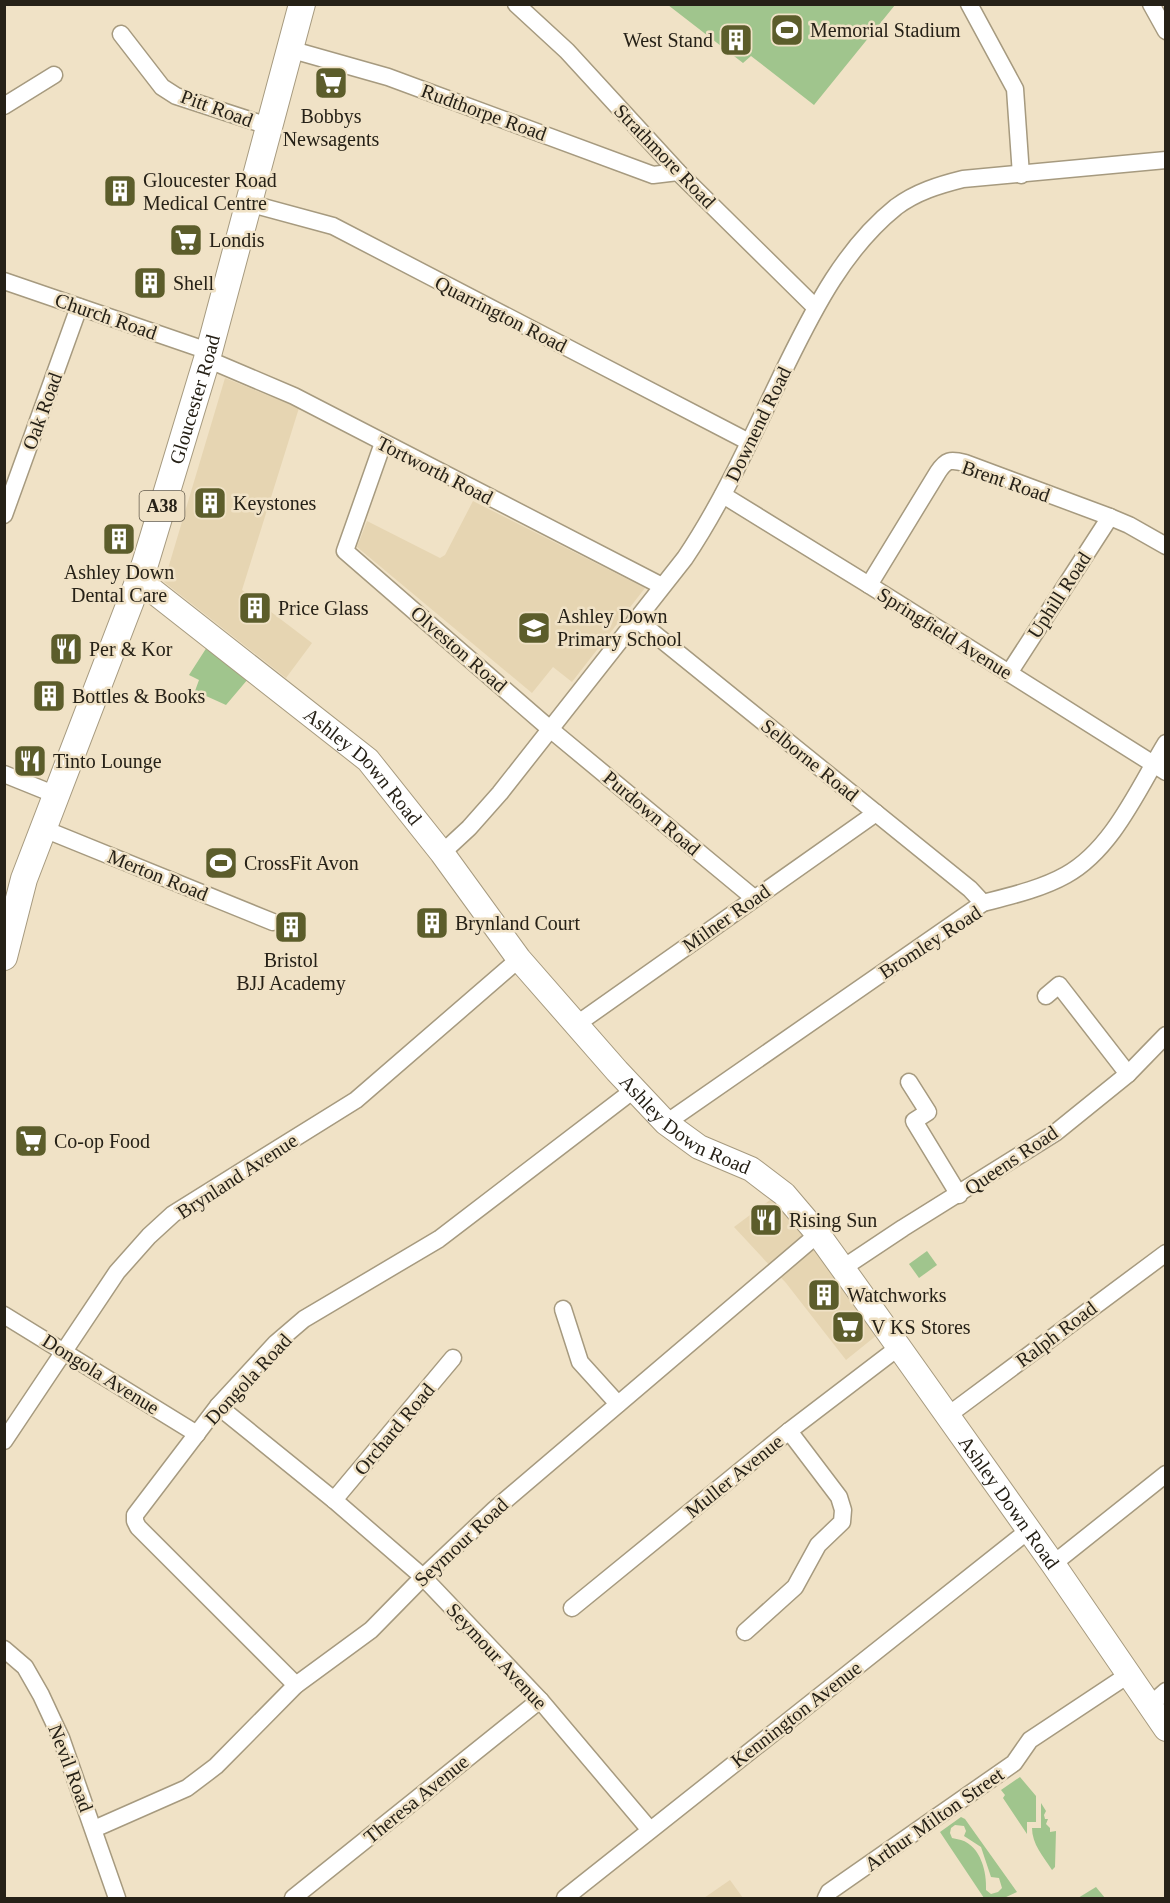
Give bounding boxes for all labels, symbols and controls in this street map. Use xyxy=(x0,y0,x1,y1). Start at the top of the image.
sports icon: Memorial Stadium xyxy=(769,12,805,48)
place label: Memorial Stadium xyxy=(810,19,961,41)
building icon: West Stand xyxy=(718,22,754,58)
place label: West Stand xyxy=(623,29,713,51)
supermarket icon: Bobbys Newsagents xyxy=(313,65,349,101)
street label: Rudthorpe Road xyxy=(418,79,550,146)
street label: Pitt Road xyxy=(178,85,256,131)
street label: Strathmore Road xyxy=(610,99,720,213)
place label: Bobbys Newsagents xyxy=(283,105,380,151)
place label: Gloucester Road Medical Centre xyxy=(143,169,277,214)
building icon: Gloucester Road Medical Centre xyxy=(102,173,138,209)
supermarket icon: Londis xyxy=(168,222,204,258)
place label: Londis xyxy=(209,229,265,251)
building icon: Shell xyxy=(132,265,168,301)
street label: Quarrington Road xyxy=(431,271,571,358)
place label: Shell xyxy=(173,272,215,294)
street label: Church Road xyxy=(52,288,160,344)
street label: Gloucester Road xyxy=(165,332,224,467)
street label: Downend Road xyxy=(721,363,795,485)
street label: Oak Road xyxy=(18,369,66,453)
street label: Tortworth Road xyxy=(373,431,497,509)
street label: Brent Road xyxy=(959,456,1053,506)
building icon: Keystones xyxy=(192,485,228,521)
road number: A38 xyxy=(140,491,184,521)
place label: Keystones xyxy=(233,492,317,515)
building icon: Ashley Down Dental Care xyxy=(101,521,137,557)
street label: Uphill Road xyxy=(1023,548,1096,643)
place label: Ashley Down Dental Care xyxy=(64,561,174,606)
street label: Springfield Avenue xyxy=(873,583,1016,684)
building icon: Price Glass xyxy=(237,590,273,626)
place label: Price Glass xyxy=(278,597,369,619)
street label: Olveston Road xyxy=(407,602,511,696)
place label: Ashley Down Primary School xyxy=(557,605,682,651)
school or university icon: Ashley Down Primary School xyxy=(516,610,552,646)
restaurant icon: Per & Kor xyxy=(48,631,84,667)
place label: Per & Kor xyxy=(89,638,173,660)
building icon: Bottles & Books xyxy=(31,678,67,714)
place label: Bottles & Books xyxy=(72,685,206,707)
street label: Ashley Down Road xyxy=(300,703,426,829)
street label: Selborne Road xyxy=(757,714,863,806)
restaurant icon: Tinto Lounge xyxy=(12,743,48,779)
place label: Tinto Lounge xyxy=(53,750,162,773)
street label: Purdown Road xyxy=(599,766,705,860)
street label: Merton Road xyxy=(105,845,211,905)
sports icon: CrossFit Avon xyxy=(203,845,239,881)
place label: CrossFit Avon xyxy=(244,852,359,874)
street label: Milner Road xyxy=(678,880,774,956)
street label: Bromley Road xyxy=(875,901,986,984)
building icon: Brynland Court xyxy=(414,905,450,941)
building icon: Bristol BJJ Academy xyxy=(273,909,309,945)
place label: Brynland Court xyxy=(455,912,580,935)
place label: Bristol BJJ Academy xyxy=(236,949,346,995)
street label: Ashley Down Road xyxy=(615,1070,754,1178)
street label: Queens Road xyxy=(960,1121,1062,1199)
supermarket icon: Co-op Food xyxy=(13,1123,49,1159)
street label: Brynland Avenue xyxy=(173,1129,302,1224)
place label: Co-op Food xyxy=(54,1130,150,1153)
restaurant icon: Rising Sun xyxy=(748,1202,784,1238)
place label: Rising Sun xyxy=(789,1209,877,1232)
building icon: Watchworks xyxy=(806,1277,842,1313)
place label: Watchworks xyxy=(847,1284,947,1306)
street label: Ralph Road xyxy=(1011,1297,1101,1372)
supermarket icon: V KS Stores xyxy=(830,1309,866,1345)
place label: V KS Stores xyxy=(871,1316,971,1338)
street label: Dongola Avenue xyxy=(38,1329,164,1420)
street label: Dongola Road xyxy=(200,1329,296,1430)
street label: Orchard Road xyxy=(349,1379,439,1479)
street label: Muller Avenue xyxy=(681,1430,787,1522)
street label: Ashley Down Road xyxy=(954,1432,1064,1573)
street label: Seymour Road xyxy=(410,1493,513,1592)
street label: Seymour Avenue xyxy=(442,1598,552,1714)
street label: Kennington Avenue xyxy=(727,1656,866,1772)
street label: Nevil Road xyxy=(44,1721,98,1815)
street label: Theresa Avenue xyxy=(359,1750,473,1848)
street label: Arthur Milton Street xyxy=(860,1763,1008,1875)

